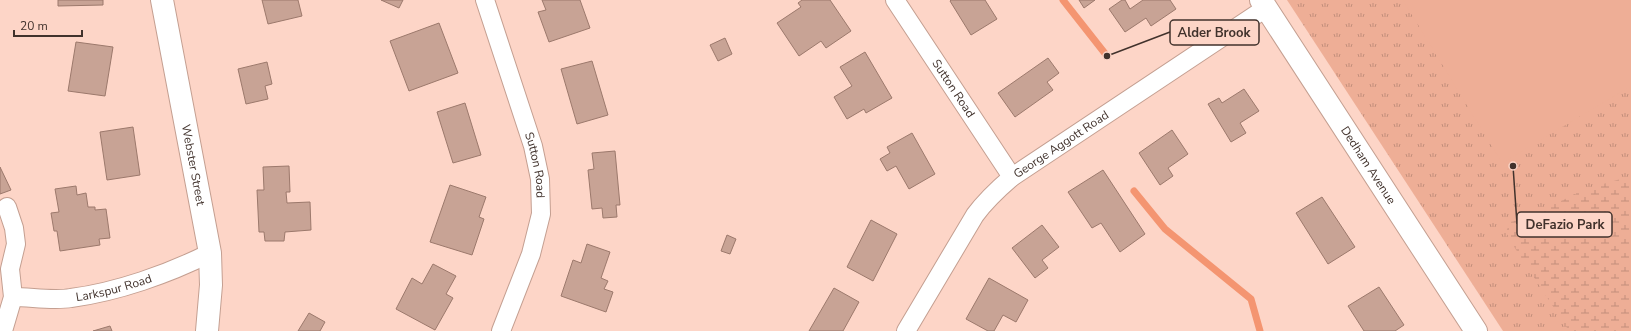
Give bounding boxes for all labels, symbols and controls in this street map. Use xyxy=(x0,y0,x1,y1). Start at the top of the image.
scale bar xyxy=(14,12,82,38)
text: 20 m xyxy=(20,18,48,34)
callout: Alder Brook xyxy=(1170,20,1259,45)
text: Alder Brook xyxy=(1177,24,1252,42)
street label: Sutton Road xyxy=(928,56,979,121)
street label: George Aggott Road xyxy=(1010,107,1112,182)
street label: Webster Street xyxy=(178,123,209,208)
street label: Dedham Avenue xyxy=(1337,123,1399,207)
street label: Sutton Road xyxy=(521,130,549,198)
callout: DeFazio Park xyxy=(1517,212,1612,237)
text: DeFazio Park xyxy=(1526,216,1605,234)
street label: Larkspur Road xyxy=(75,270,154,305)

